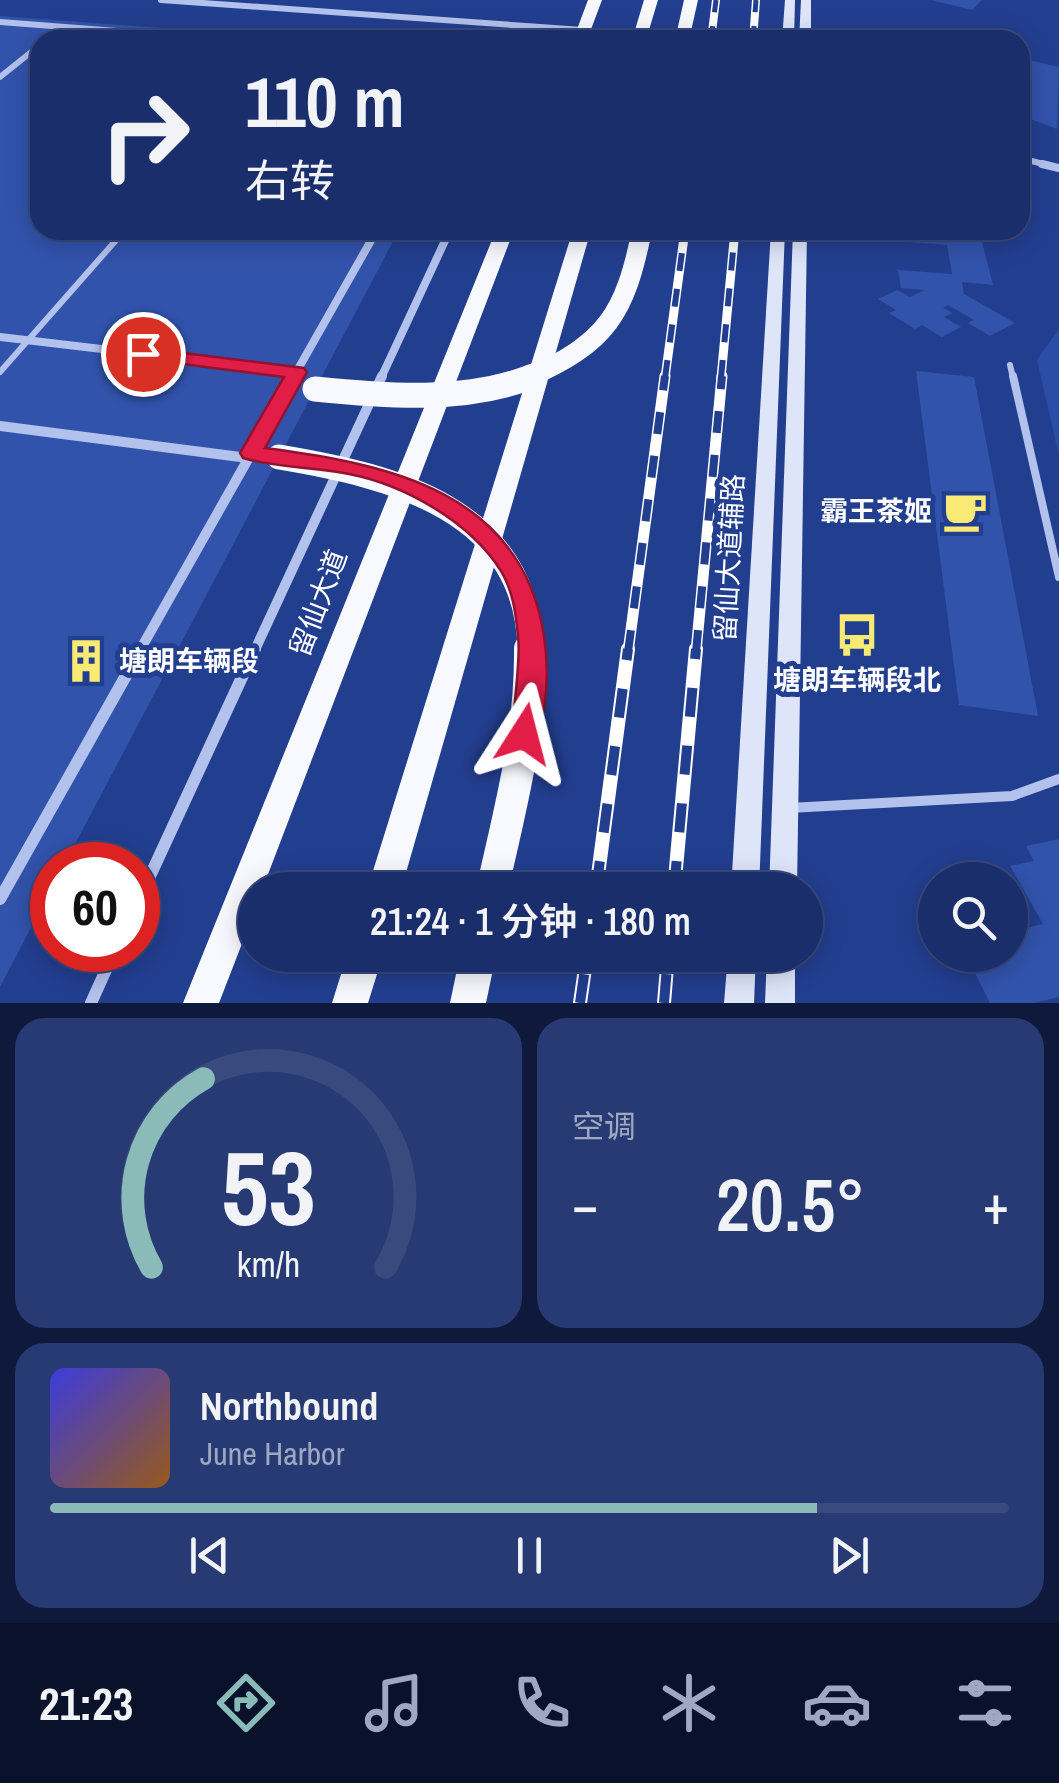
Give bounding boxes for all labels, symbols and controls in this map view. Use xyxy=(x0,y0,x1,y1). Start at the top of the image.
text: 110 m xyxy=(245,55,405,149)
icon: right xyxy=(80,70,210,200)
text: 右转 xyxy=(245,150,335,211)
pin xyxy=(101,312,186,397)
icon: arrive xyxy=(116,327,171,382)
street label: 留仙大道辅路 xyxy=(706,473,752,643)
cafe icon: 霸王茶姬 xyxy=(941,487,989,535)
place label: 霸王茶姬 xyxy=(820,492,932,530)
street label: 留仙大道 xyxy=(280,544,356,662)
bus stop icon: 塘朗车辆段北 xyxy=(833,611,881,659)
building icon: 塘朗车辆段 xyxy=(62,637,110,685)
place label: 塘朗车辆段 xyxy=(119,642,259,680)
place label: 塘朗车辆段北 xyxy=(773,661,941,699)
position arrow xyxy=(472,682,576,786)
speed limit sign: 60 xyxy=(30,842,160,972)
map controls xyxy=(918,862,1028,972)
button: search xyxy=(918,862,1028,972)
text: 21:24 · 1 分钟 · 180 m xyxy=(370,896,691,947)
text: 空调 xyxy=(572,1105,636,1148)
text: 53 xyxy=(221,1117,316,1257)
text: 20.5° xyxy=(716,1153,865,1254)
text: − xyxy=(572,1167,598,1241)
text: + xyxy=(983,1167,1009,1241)
text: km/h xyxy=(237,1240,300,1288)
text: Northbound xyxy=(200,1381,378,1432)
text: June Harbor xyxy=(200,1432,344,1475)
icon: previous xyxy=(182,1528,237,1583)
icon: pause xyxy=(502,1528,557,1583)
icon: next xyxy=(822,1528,877,1583)
icon: directions xyxy=(211,1668,281,1738)
icon: music xyxy=(359,1668,429,1738)
icon: phone xyxy=(507,1668,577,1738)
icon: climate xyxy=(654,1668,724,1738)
icon: car xyxy=(802,1668,872,1738)
icon: filters xyxy=(950,1668,1020,1738)
text: 21:23 xyxy=(39,1673,133,1734)

